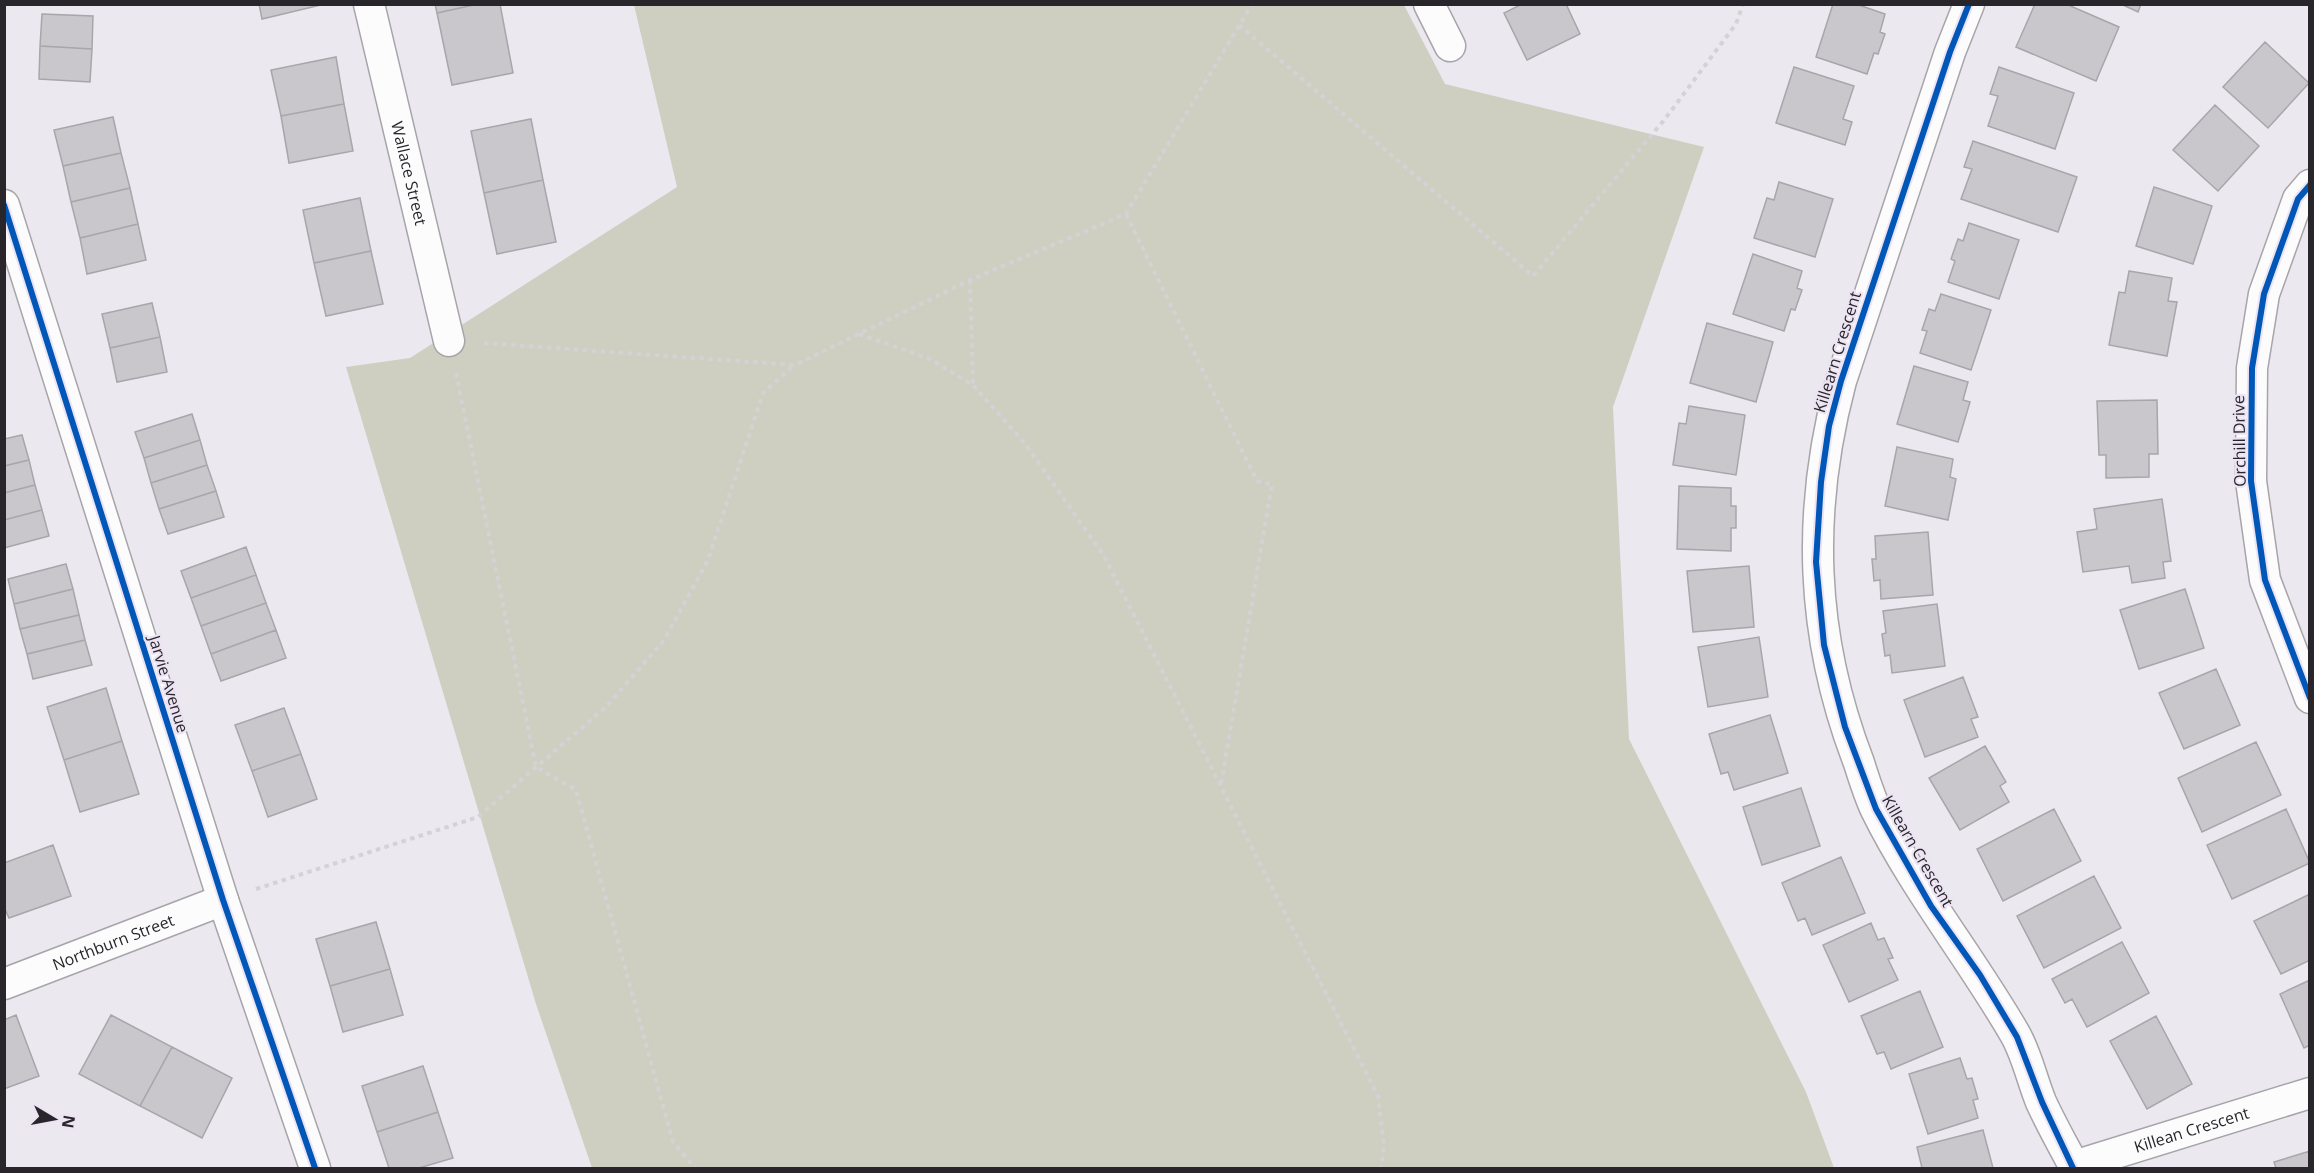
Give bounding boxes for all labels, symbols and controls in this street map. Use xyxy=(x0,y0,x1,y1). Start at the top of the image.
street label: Wallace Street xyxy=(386,119,432,228)
street label: Killearn Crescent xyxy=(1808,288,1866,415)
street label: Orchill Drive xyxy=(2227,395,2251,487)
street label: Jarvie Avenue xyxy=(143,631,194,735)
street label: Killearn Crescent xyxy=(1877,791,1959,911)
street label: Northburn Street xyxy=(49,909,177,975)
north arrow xyxy=(24,1089,84,1149)
street label: Killean Crescent xyxy=(2131,1101,2252,1158)
text: N xyxy=(57,1113,81,1130)

